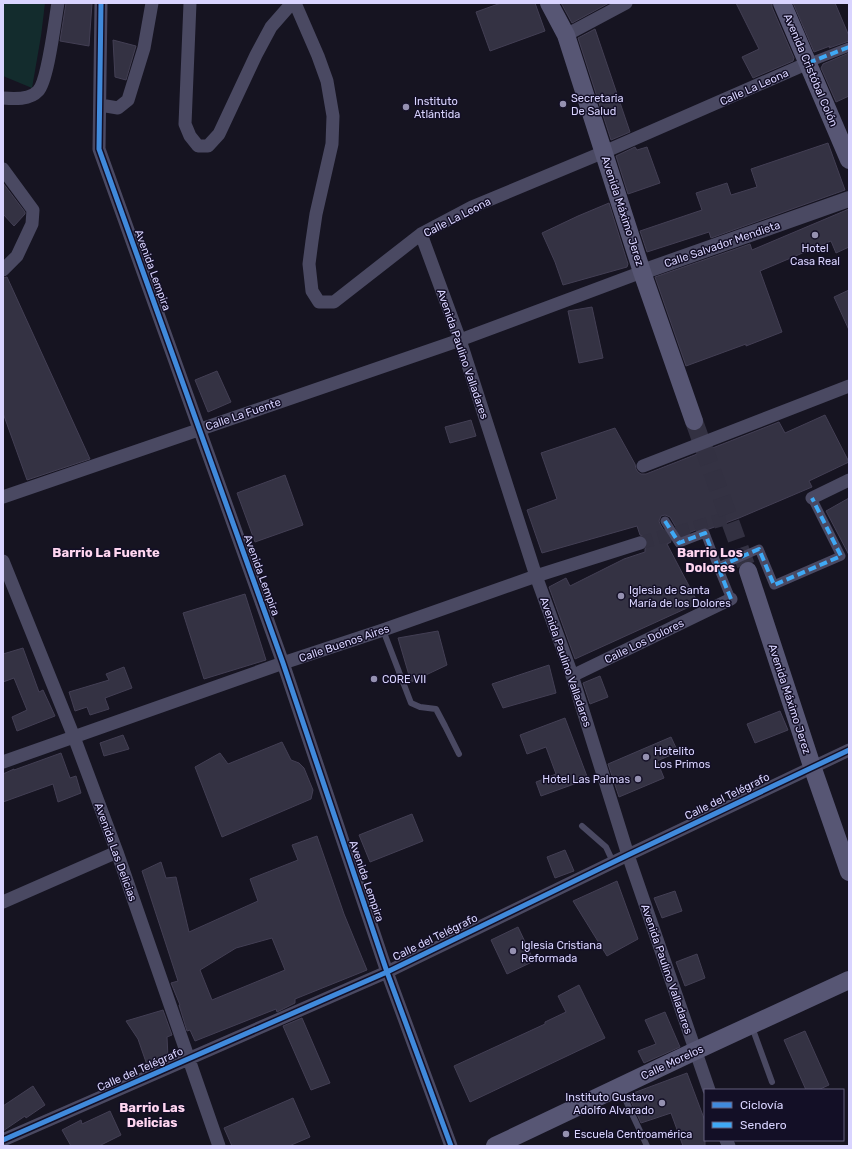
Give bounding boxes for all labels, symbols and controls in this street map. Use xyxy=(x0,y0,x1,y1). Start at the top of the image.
street label: Avenida Cristóbal Colón xyxy=(781,12,840,129)
street label: Calle La Leona xyxy=(718,66,791,108)
place label: Secretaria De Salud xyxy=(571,92,624,118)
place label: Instituto Atlántida xyxy=(414,95,460,121)
marker: Secretaria De Salud xyxy=(558,99,568,109)
marker: Instituto Atlántida xyxy=(401,102,411,112)
street label: Avenida Máximo Jerez xyxy=(599,155,647,268)
street label: Calle La Leona xyxy=(421,195,493,240)
street label: Calle Salvador Mendieta xyxy=(662,218,782,270)
street label: Avenida Lempira xyxy=(132,228,173,312)
marker: Hotel Casa Real xyxy=(810,230,820,240)
place label: Hotel Casa Real xyxy=(790,242,840,268)
street label: Avenida Paulino Valladares xyxy=(434,287,491,421)
street label: Calle La Fuente xyxy=(204,396,282,433)
street label: Avenida Lempira xyxy=(241,533,282,617)
district label: Barrio La Fuente xyxy=(52,545,160,560)
district label: Barrio Los Dolores xyxy=(677,545,743,575)
place label: Iglesia de Santa María de los Dolores xyxy=(629,584,731,610)
marker: Iglesia de Santa María de los Dolores xyxy=(616,591,626,601)
street label: Avenida Paulino Valladares xyxy=(537,595,594,729)
street label: Calle Los Dolores xyxy=(602,616,687,666)
street label: Calle Buenos Aires xyxy=(297,622,391,665)
street label: Avenida Máximo Jerez xyxy=(766,643,814,756)
place label: CORE VII xyxy=(382,673,426,686)
marker: CORE VII xyxy=(369,674,379,684)
place label: Hotelito Los Primos xyxy=(654,745,711,771)
marker: Hotelito Los Primos xyxy=(641,752,651,762)
street label: Calle del Telégrafo xyxy=(683,770,772,823)
place label: Hotel Las Palmas xyxy=(542,773,630,786)
marker: Hotel Las Palmas xyxy=(633,774,643,784)
street label: Avenida Las Delicias xyxy=(92,801,140,904)
street label: Avenida Lempira xyxy=(347,839,387,924)
street label: Avenida Paulino Valladares xyxy=(638,902,695,1036)
street label: Calle del Telégrafo xyxy=(391,911,480,964)
place label: Iglesia Cristiana Reformada xyxy=(521,939,602,965)
marker: Iglesia Cristiana Reformada xyxy=(508,946,518,956)
street label: Calle Morelos xyxy=(639,1042,706,1083)
street label: Calle del Telégrafo xyxy=(95,1045,185,1094)
legend xyxy=(704,1089,844,1141)
place label: Instituto Gustavo Adolfo Alvarado xyxy=(565,1091,654,1117)
marker: Instituto Gustavo Adolfo Alvarado xyxy=(657,1098,667,1108)
text: Ciclovía xyxy=(740,1098,783,1112)
district label: Barrio Las Delicias xyxy=(119,1100,185,1130)
text: Sendero xyxy=(740,1118,787,1132)
place label: Escuela Centroamérica xyxy=(574,1128,692,1141)
marker: Escuela Centroamérica xyxy=(561,1129,571,1139)

